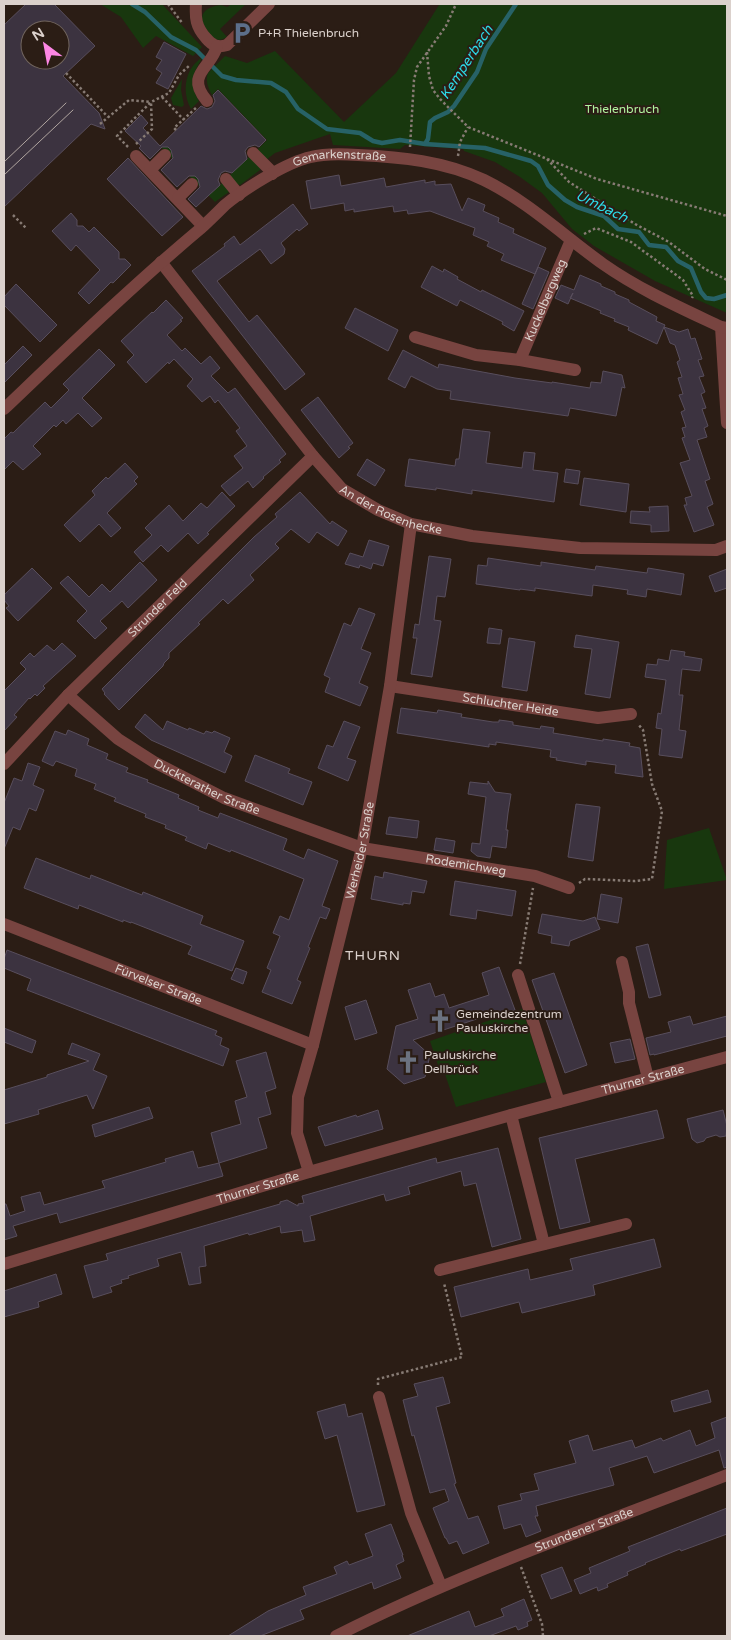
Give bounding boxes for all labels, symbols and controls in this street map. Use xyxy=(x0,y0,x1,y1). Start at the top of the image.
north arrow xyxy=(20,20,70,70)
parking icon: P+R Thielenbruch xyxy=(229,20,255,46)
water label: Kemperbach xyxy=(436,22,497,103)
text: N xyxy=(29,24,48,45)
place label: P+R Thielenbruch xyxy=(258,26,359,40)
park label: Thielenbruch xyxy=(585,102,659,116)
street label: Gemarkenstraße xyxy=(290,147,387,170)
water label: Umbach xyxy=(573,187,631,227)
street label: Kuckelbergweg xyxy=(522,257,569,343)
street label: An der Rosenhecke xyxy=(337,482,443,537)
street label: Strunder Feld xyxy=(125,576,190,640)
street label: Schluchter Heide xyxy=(462,690,560,719)
street label: Duckterather Straße xyxy=(152,756,262,817)
street label: Werheider Straße xyxy=(342,801,377,901)
street label: Rodemichweg xyxy=(424,851,507,878)
district label: THURN xyxy=(345,947,401,964)
street label: Fürvelser Straße xyxy=(113,961,204,1008)
place label: Gemeindezentrum Pauluskirche xyxy=(456,1007,562,1035)
church icon: Gemeindezentrum Pauluskirche xyxy=(427,1008,453,1034)
place label: Pauluskirche Dellbrück xyxy=(424,1048,496,1076)
church icon: Pauluskirche Dellbrück xyxy=(395,1049,421,1075)
street label: Thurner Straße xyxy=(600,1062,686,1097)
street label: Thurner Straße xyxy=(215,1168,301,1207)
street label: Strundener Straße xyxy=(533,1504,635,1555)

